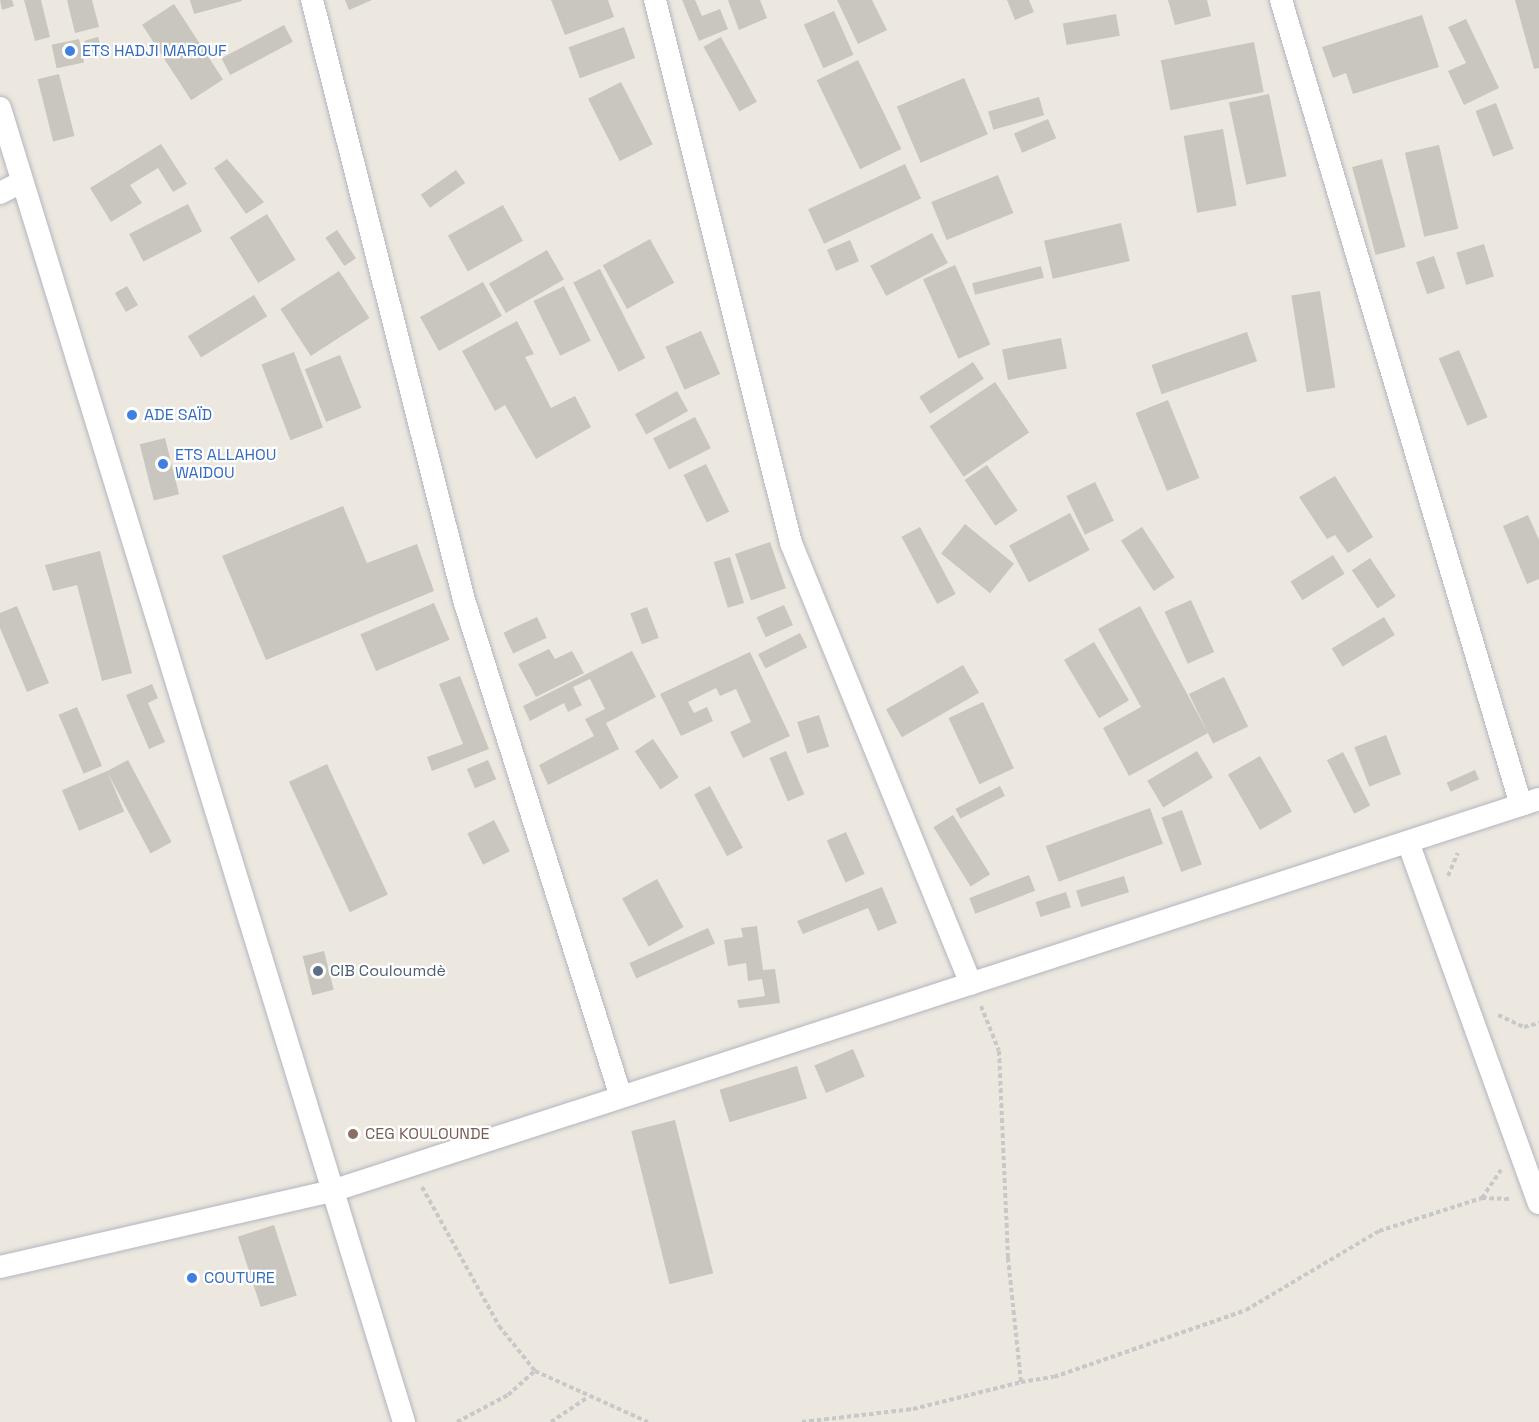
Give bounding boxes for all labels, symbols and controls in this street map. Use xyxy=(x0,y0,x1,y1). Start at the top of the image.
place label: ETS HADJI MAROUF xyxy=(82,41,227,61)
marker: ETS HADJI MAROUF xyxy=(63,44,77,58)
place label: ADE SAÏD xyxy=(144,405,212,425)
marker: ADE SAÏD xyxy=(125,408,139,422)
place label: ETS ALLAHOU WAIDOU xyxy=(175,445,277,483)
marker: ETS ALLAHOU WAIDOU xyxy=(156,457,170,471)
place label: CIB Couloumdè xyxy=(330,961,446,981)
marker: CIB Couloumdè xyxy=(311,964,325,978)
place label: CEG KOULOUNDE xyxy=(365,1124,490,1144)
marker: CEG KOULOUNDE xyxy=(346,1127,360,1141)
place label: COUTURE xyxy=(204,1268,275,1288)
marker: COUTURE xyxy=(185,1271,199,1285)

